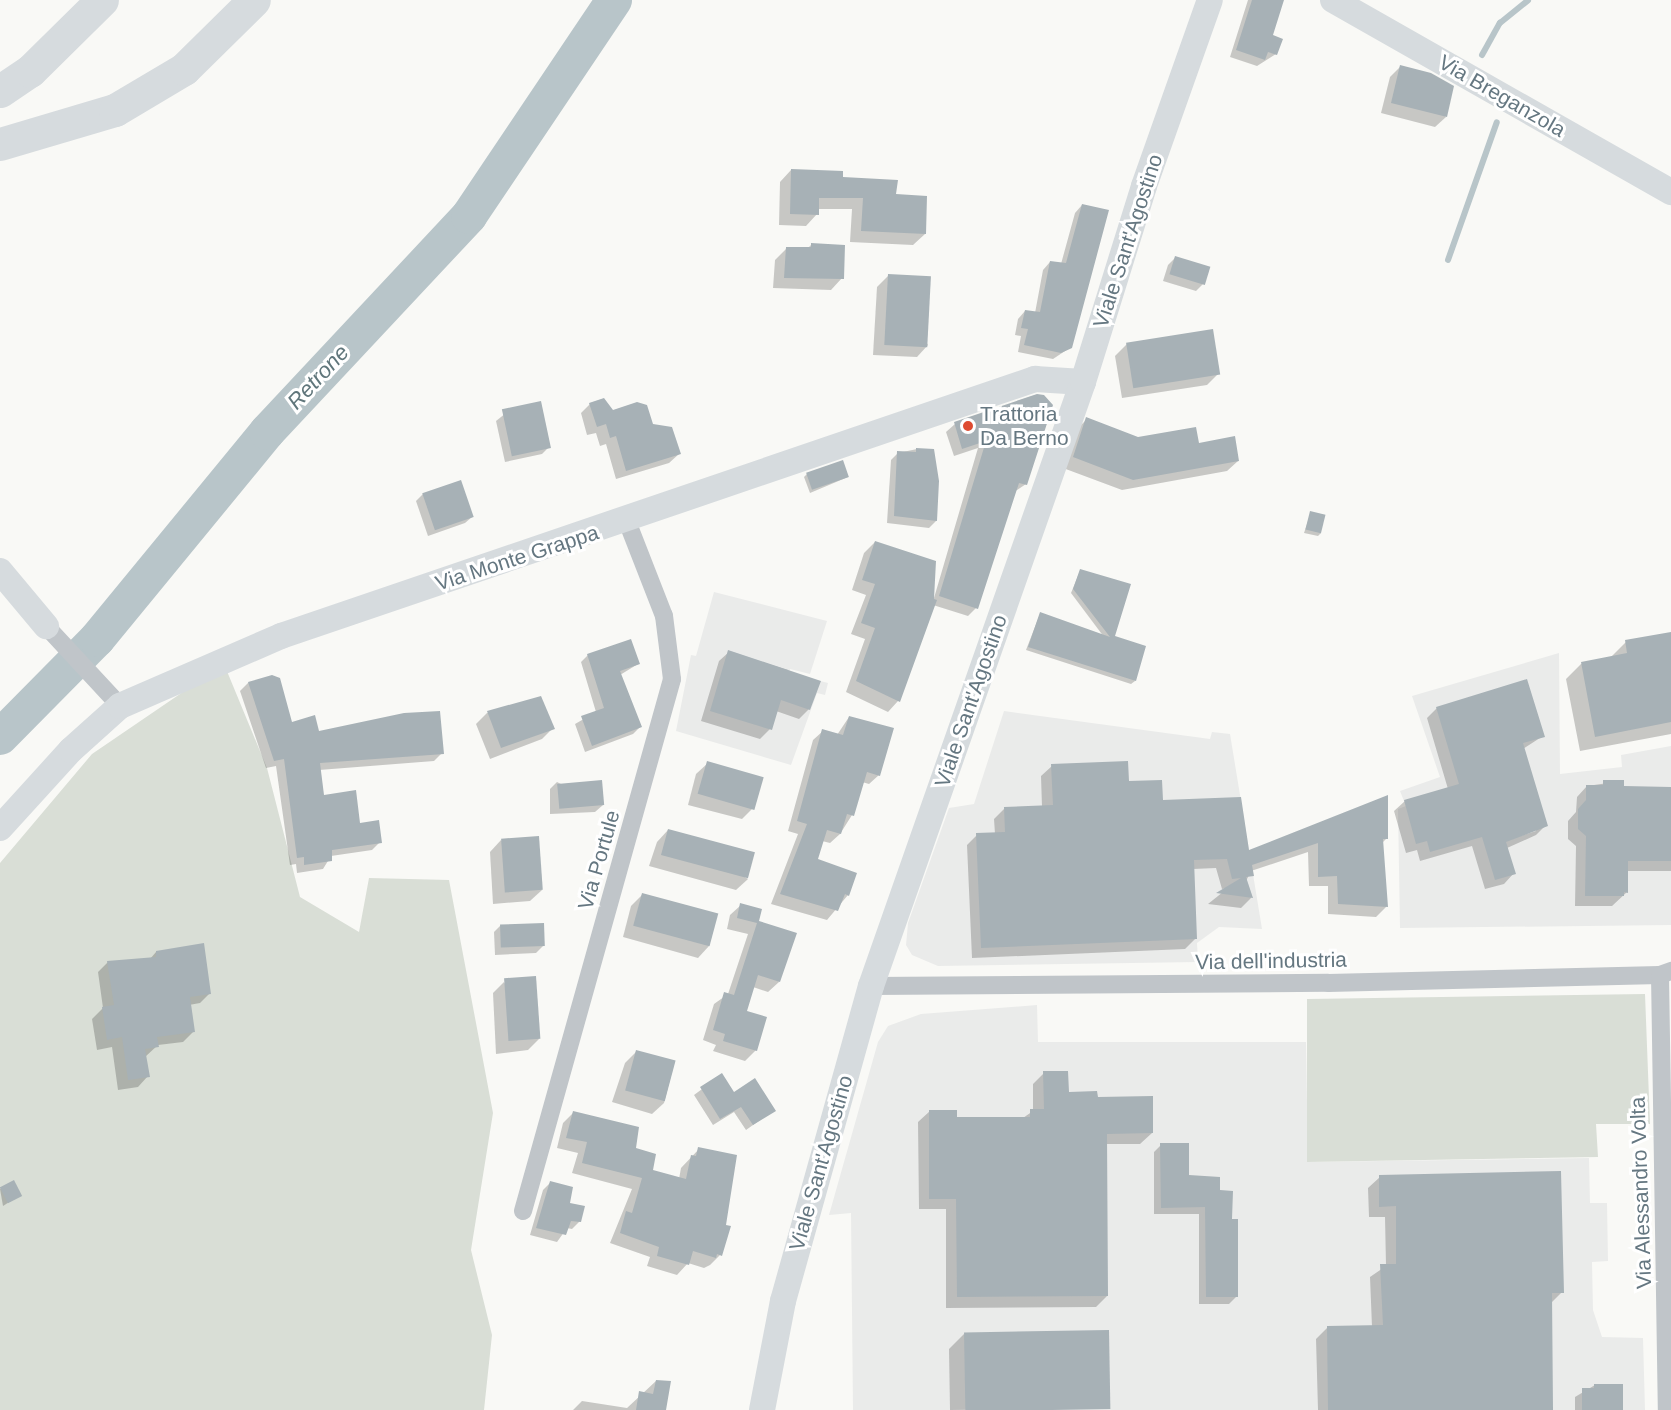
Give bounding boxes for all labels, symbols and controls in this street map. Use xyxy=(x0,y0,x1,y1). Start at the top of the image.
street label: Via Breganzola xyxy=(1434,50,1570,142)
street label: Viale Sant'Agostino xyxy=(1088,151,1168,331)
water label: Retrone xyxy=(282,339,354,415)
place label: Trattoria Da Berno xyxy=(980,401,1069,451)
marker: Trattoria Da Berno xyxy=(961,419,975,433)
street label: Via Monte Grappa xyxy=(432,520,602,596)
street label: Viale Sant'Agostino xyxy=(930,611,1012,791)
street label: Via Portule xyxy=(573,807,625,913)
street label: Via dell'industria xyxy=(1195,947,1347,975)
street label: Viale Sant'Agostino xyxy=(784,1072,858,1254)
street label: Via Alessandro Volta xyxy=(1625,1096,1657,1290)

